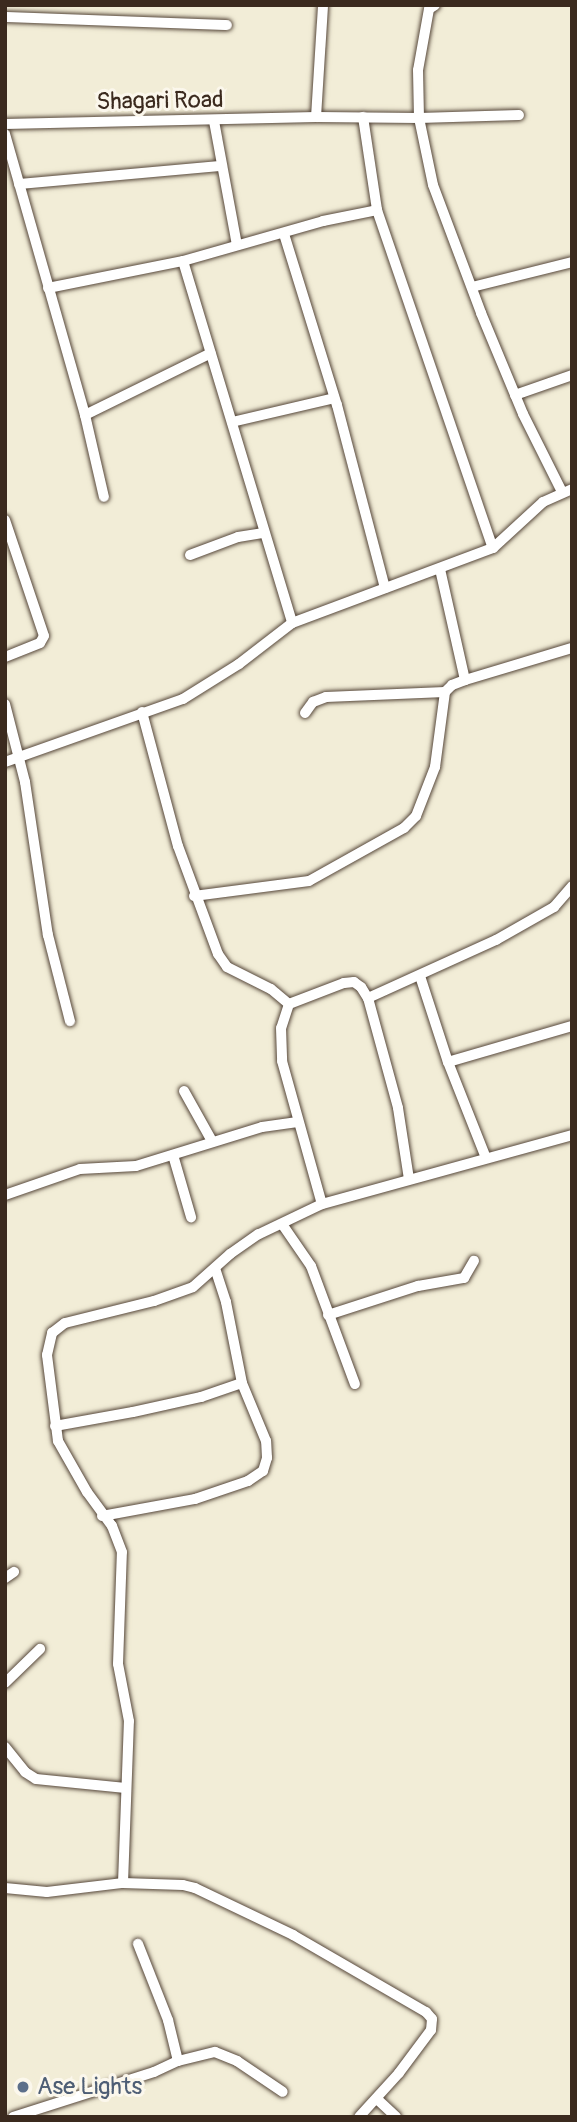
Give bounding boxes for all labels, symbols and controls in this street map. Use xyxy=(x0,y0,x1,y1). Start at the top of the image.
street label: Shagari Road xyxy=(96,85,224,117)
place label: Ase Lights xyxy=(37,2073,142,2101)
marker: Ase Lights xyxy=(15,2079,31,2095)

